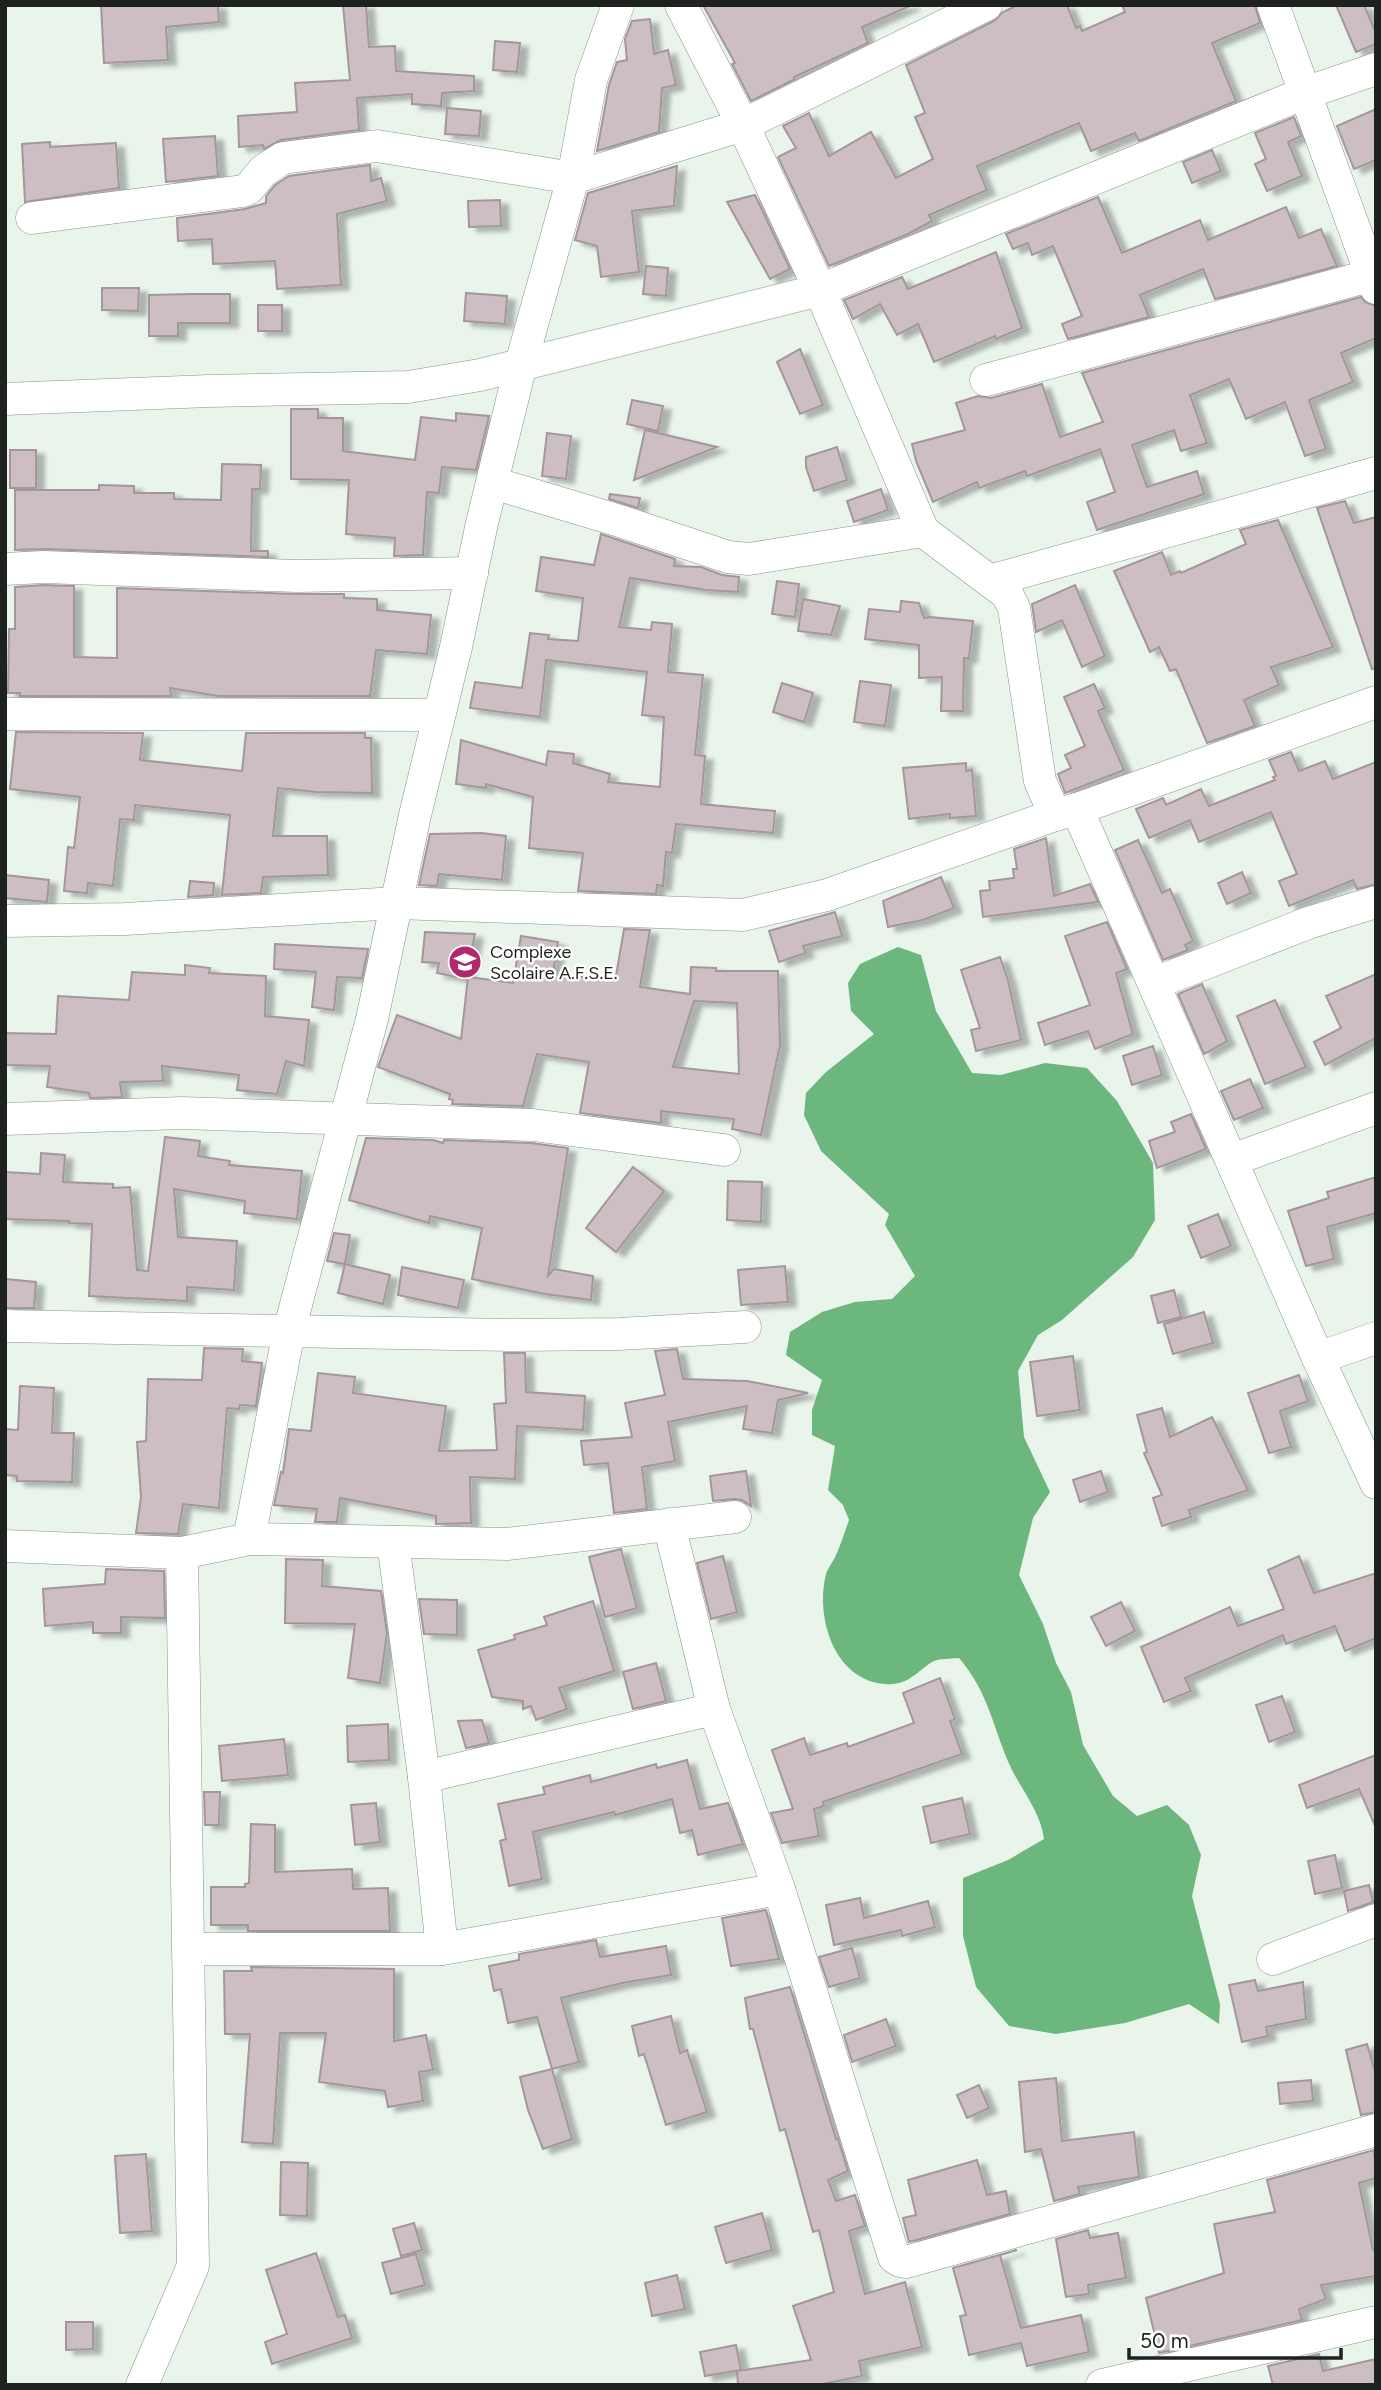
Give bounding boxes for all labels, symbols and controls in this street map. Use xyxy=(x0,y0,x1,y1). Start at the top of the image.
place label: Complexe Scolaire A.F.S.E. xyxy=(490,941,618,984)
school or university icon: Complexe Scolaire A.F.S.E. xyxy=(446,943,484,981)
scale bar xyxy=(1129,2316,1341,2360)
text: 50 m xyxy=(1140,2328,1189,2353)

